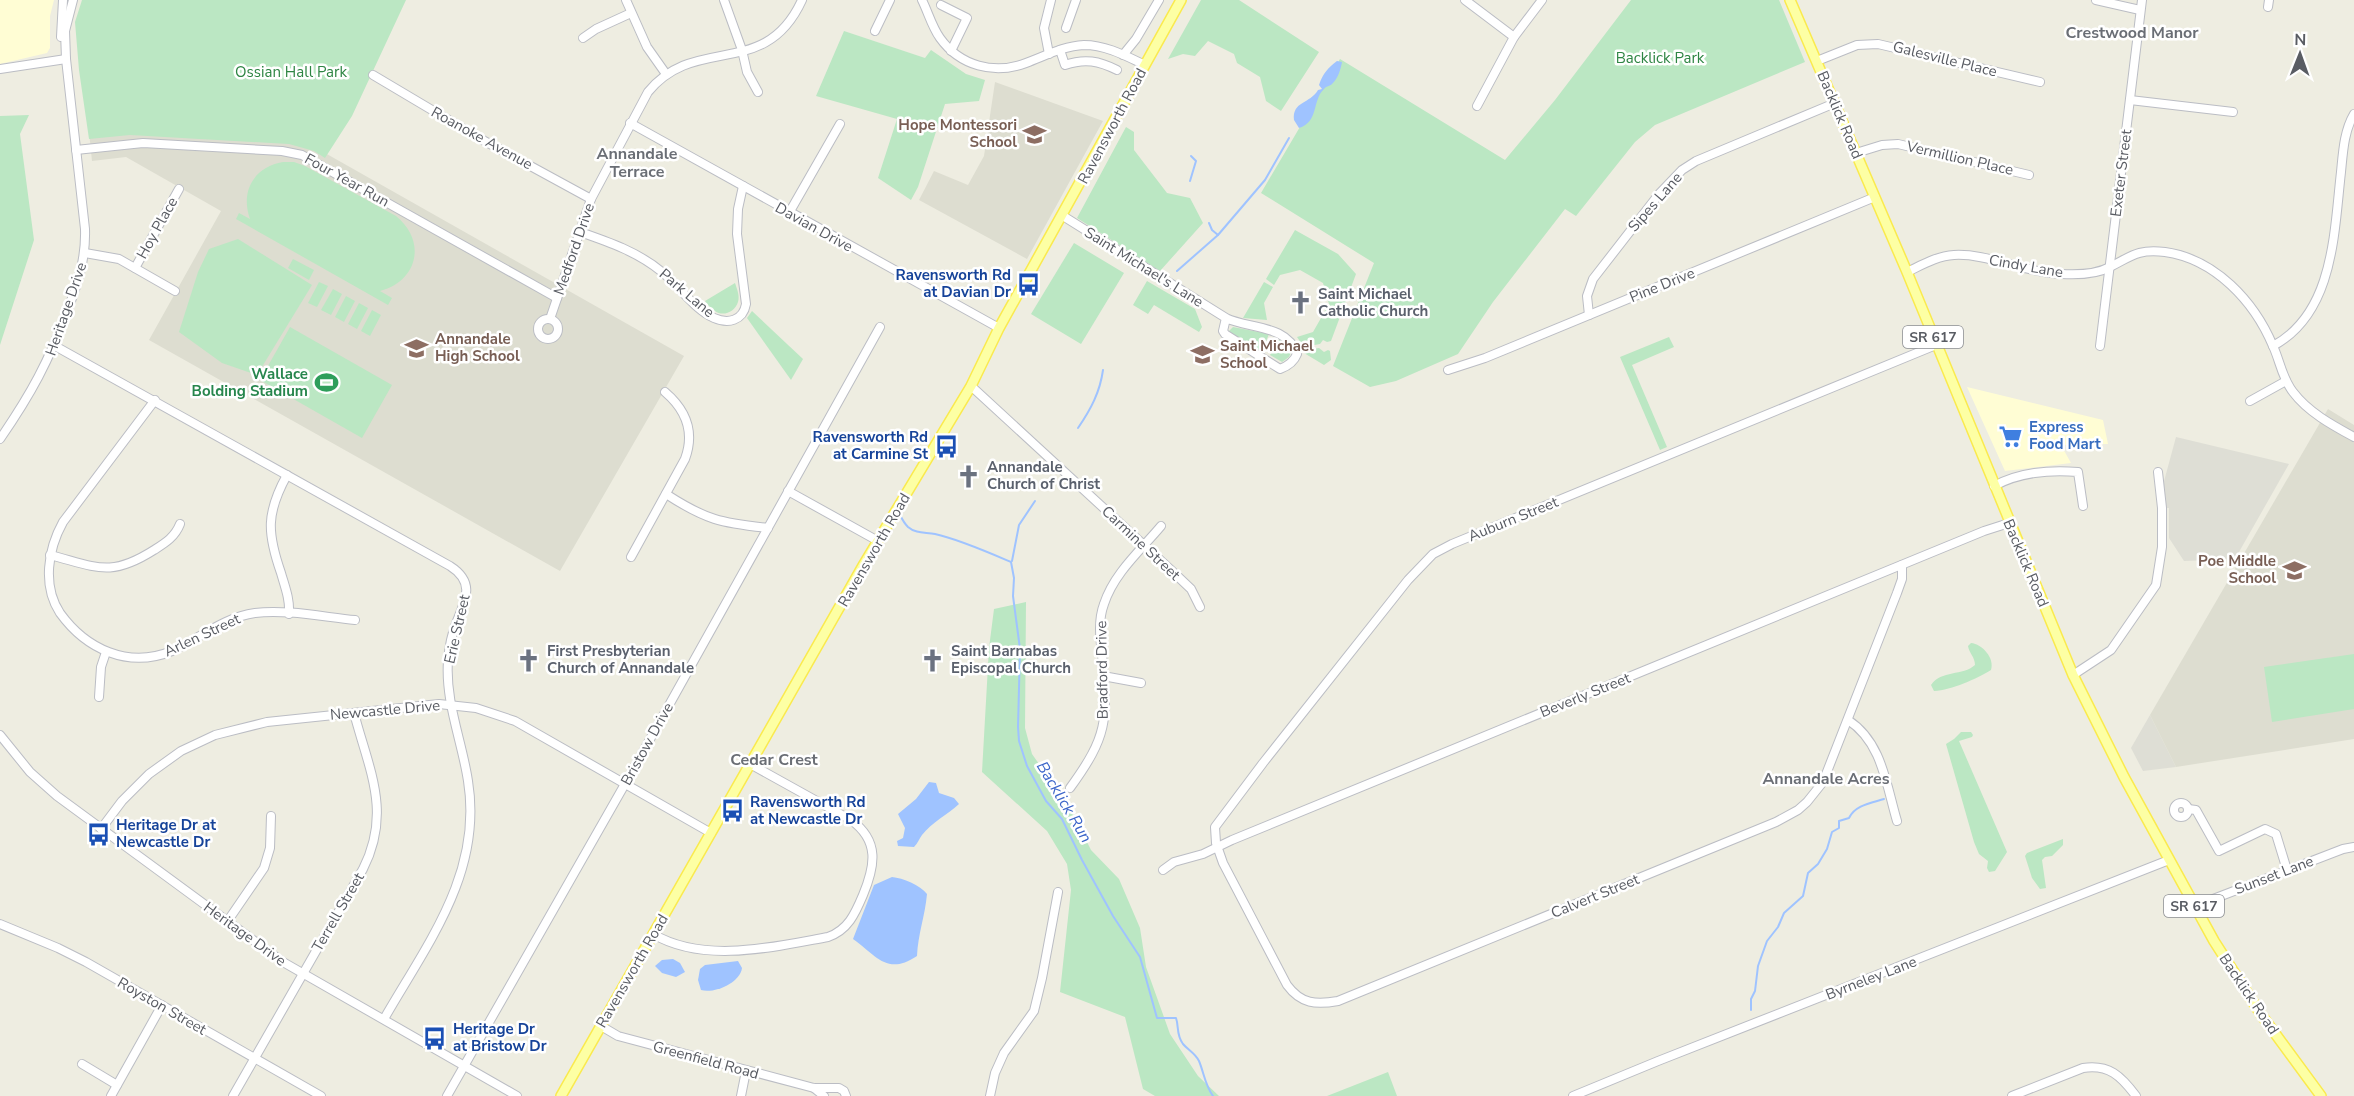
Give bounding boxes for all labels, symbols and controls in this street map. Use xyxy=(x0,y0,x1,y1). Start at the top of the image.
district label: Crestwood Manor xyxy=(2065,22,2199,44)
north arrow xyxy=(2270,24,2330,84)
text: N xyxy=(2294,29,2306,51)
street label: Galesville Place xyxy=(1891,36,1999,82)
park label: Backlick Park xyxy=(1616,48,1705,68)
park label: Ossian Hall Park xyxy=(235,62,347,82)
street label: Ravensworth Road xyxy=(1073,65,1151,187)
street label: Backlick Road xyxy=(1812,68,1868,162)
street label: Roanoke Avenue xyxy=(428,102,536,174)
place label: Hope Montessori School xyxy=(898,115,1017,152)
school or university icon: Hope Montessori School xyxy=(1022,121,1048,147)
street label: Exeter Street xyxy=(2106,128,2136,218)
street label: Vermillion Place xyxy=(1904,136,2015,180)
district label: Annandale Terrace xyxy=(597,143,678,183)
street label: Four Year Run xyxy=(301,149,393,211)
street label: Sipes Lane xyxy=(1623,168,1687,236)
street label: Hoy Place xyxy=(132,193,182,263)
street label: Davian Drive xyxy=(771,197,857,257)
street label: Medford Drive xyxy=(549,200,599,298)
street label: Saint Michael's Lane xyxy=(1081,222,1207,312)
street label: Cindy Lane xyxy=(1987,250,2065,282)
street label: Heritage Drive xyxy=(41,260,91,358)
street label: Pine Drive xyxy=(1626,263,1698,307)
street label: Park Lane xyxy=(655,264,719,322)
place label: Ravensworth Rd at Davian Dr xyxy=(896,265,1011,302)
bus stop icon: Ravensworth Rd at Davian Dr xyxy=(1016,271,1042,297)
place label: Saint Michael Catholic Church xyxy=(1318,284,1428,321)
church icon: Saint Michael Catholic Church xyxy=(1287,290,1313,316)
road number: SR 617 xyxy=(1903,326,1963,348)
place label: Annandale High School xyxy=(435,329,520,366)
school or university icon: Annandale High School xyxy=(404,335,430,361)
place label: Saint Michael School xyxy=(1220,336,1314,373)
school or university icon: Saint Michael School xyxy=(1189,342,1215,368)
place label: Wallace Bolding Stadium xyxy=(192,364,308,401)
sports icon: Wallace Bolding Stadium xyxy=(313,370,339,396)
place label: Express Food Mart xyxy=(2029,417,2101,454)
supermarket icon: Express Food Mart xyxy=(1998,423,2024,449)
place label: Ravensworth Rd at Carmine St xyxy=(813,427,928,464)
bus stop icon: Ravensworth Rd at Carmine St xyxy=(933,433,959,459)
place label: Annandale Church of Christ xyxy=(987,457,1100,494)
church icon: Annandale Church of Christ xyxy=(956,463,982,489)
street label: Ravensworth Road xyxy=(833,489,915,611)
street label: Auburn Street xyxy=(1465,492,1562,546)
street label: Carmine Street xyxy=(1097,501,1185,585)
street label: Backlick Road xyxy=(1998,516,2054,610)
place label: Poe Middle School xyxy=(2198,551,2276,588)
school or university icon: Poe Middle School xyxy=(2281,557,2307,583)
street label: Erie Street xyxy=(439,592,475,666)
street label: Arlen Street xyxy=(161,608,244,661)
street label: Bradford Drive xyxy=(1091,620,1113,720)
place label: First Presbyterian Church of Annandale xyxy=(547,641,694,678)
place label: Saint Barnabas Episcopal Church xyxy=(951,641,1071,678)
church icon: First Presbyterian Church of Annandale xyxy=(516,647,542,673)
church icon: Saint Barnabas Episcopal Church xyxy=(920,647,946,673)
street label: Beverly Street xyxy=(1537,668,1634,722)
street label: Newcastle Drive xyxy=(329,695,441,725)
street label: Bristow Drive xyxy=(616,699,678,789)
district label: Cedar Crest xyxy=(730,749,819,771)
water label: Backlick Run xyxy=(1031,757,1097,847)
district label: Annandale Acres xyxy=(1762,768,1890,790)
place label: Ravensworth Rd at Newcastle Dr xyxy=(750,792,865,829)
bus stop icon: Ravensworth Rd at Newcastle Dr xyxy=(719,798,745,824)
place label: Heritage Dr at Newcastle Dr xyxy=(116,815,216,852)
bus stop icon: Heritage Dr at Newcastle Dr xyxy=(85,821,111,847)
street label: Sunset Lane xyxy=(2232,851,2316,899)
street label: Terrell Street xyxy=(307,868,369,955)
street label: Calvert Street xyxy=(1548,869,1643,923)
road number: SR 617 xyxy=(2164,895,2224,917)
street label: Heritage Drive xyxy=(200,897,290,971)
street label: Ravensworth Road xyxy=(591,910,673,1032)
street label: Backlick Road xyxy=(2215,950,2283,1038)
street label: Byrneley Lane xyxy=(1823,951,1919,1005)
street label: Royston Street xyxy=(114,972,211,1040)
place label: Heritage Dr at Bristow Dr xyxy=(453,1019,547,1056)
bus stop icon: Heritage Dr at Bristow Dr xyxy=(422,1025,448,1051)
street label: Greenfield Road xyxy=(651,1036,761,1084)

